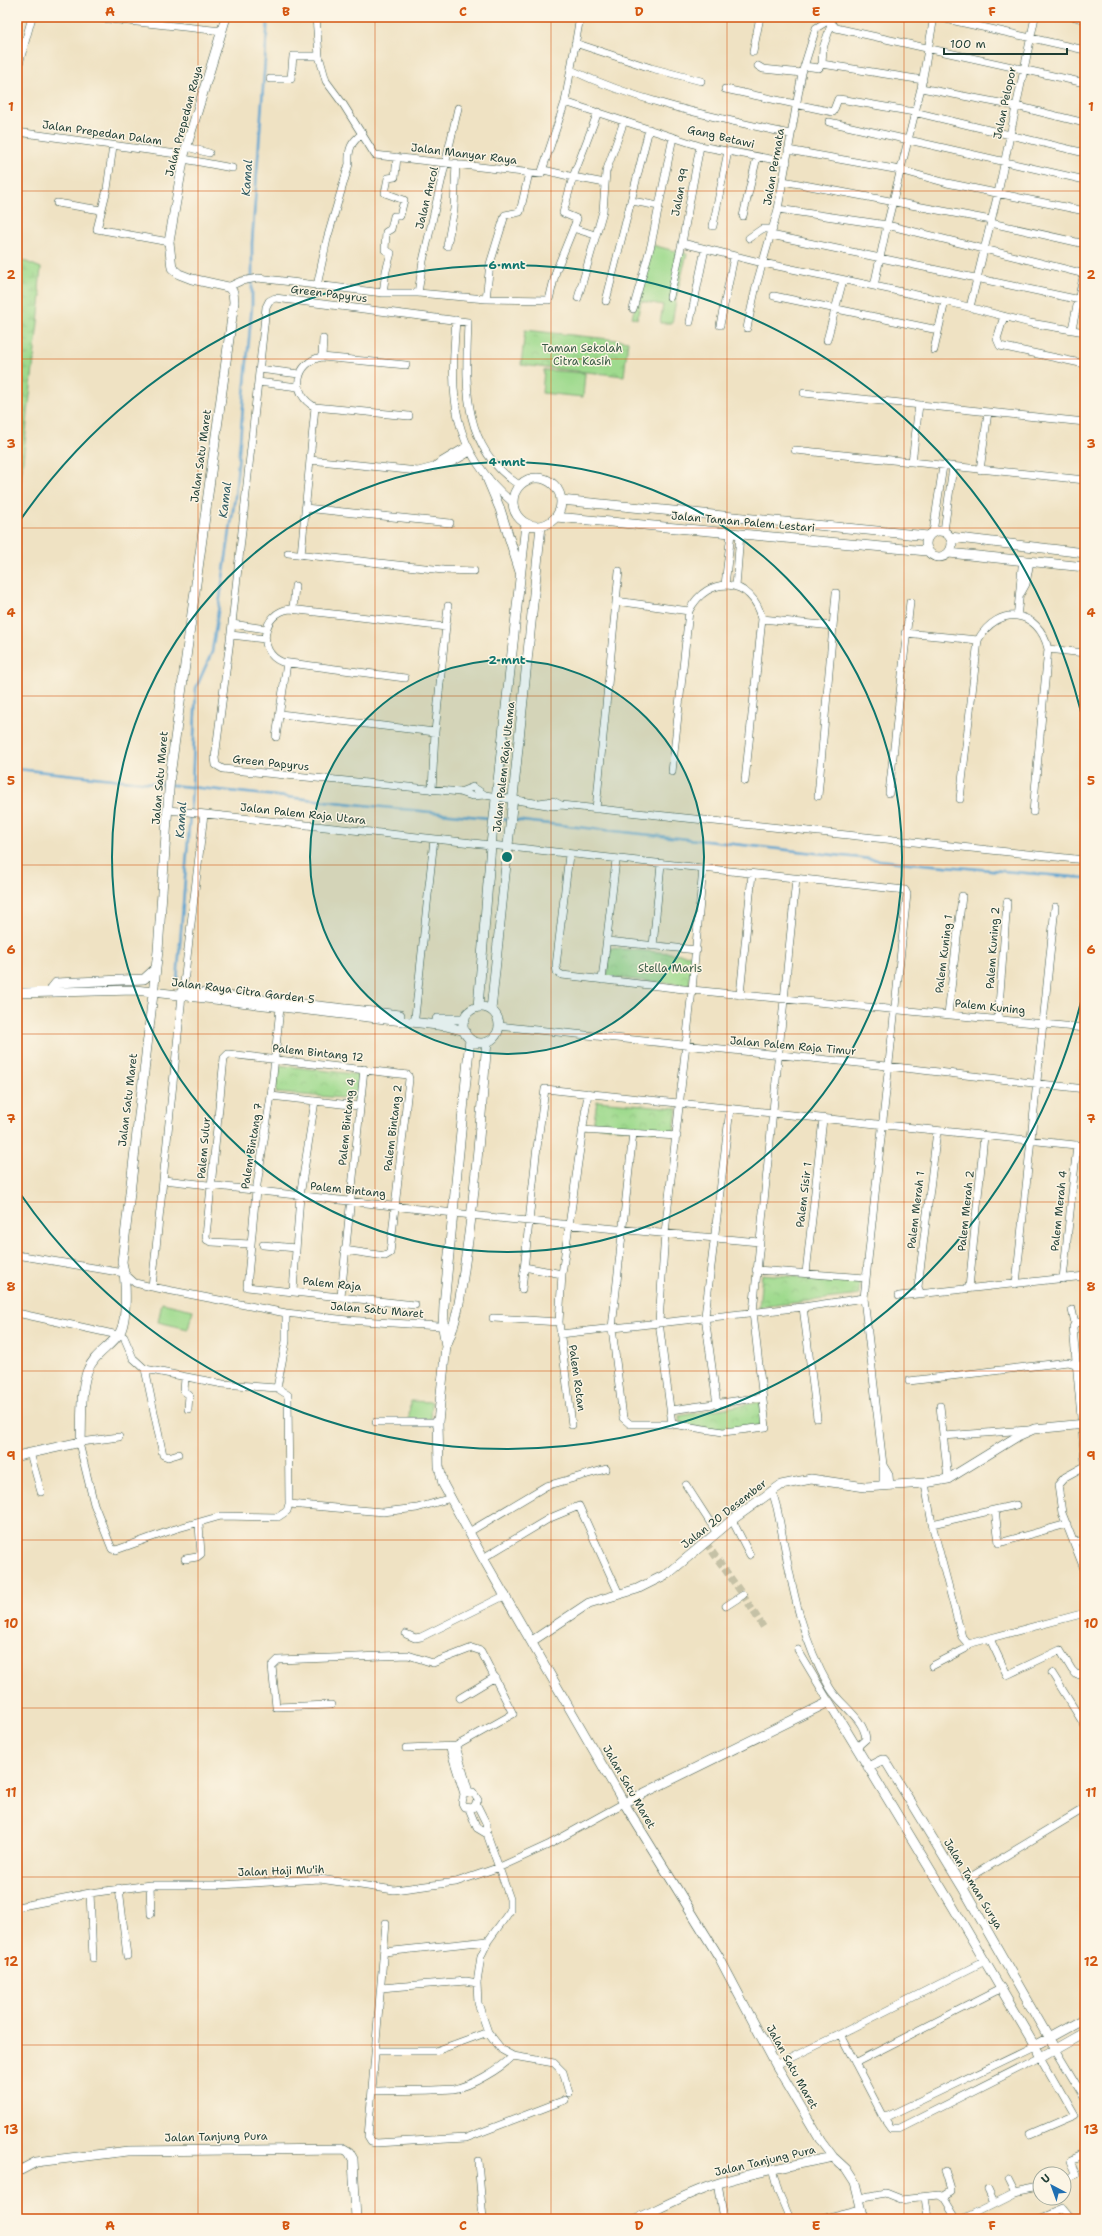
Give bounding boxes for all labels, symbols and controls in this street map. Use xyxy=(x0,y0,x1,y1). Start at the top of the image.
text: A xyxy=(105,3,115,20)
text: B xyxy=(282,3,290,20)
text: C xyxy=(459,3,467,20)
text: D xyxy=(634,3,644,20)
text: E xyxy=(812,3,821,20)
text: F xyxy=(988,3,996,20)
scale bar xyxy=(944,30,1067,56)
text: 100 m xyxy=(950,36,986,52)
street label: Jalan Prepedan Raya xyxy=(162,64,206,178)
street label: Jalan Pelopor xyxy=(990,65,1020,141)
text: 1 xyxy=(8,98,14,115)
text: 1 xyxy=(1088,98,1094,115)
street label: Jalan Prepedan Dalam xyxy=(41,117,163,149)
street label: Gang Betawi xyxy=(686,122,756,152)
street label: Jalan Permata xyxy=(760,127,788,207)
street label: Jalan Manyar Raya xyxy=(410,140,518,168)
water label: Kamal xyxy=(238,159,256,197)
street label: Jalan Ancol xyxy=(412,165,442,231)
street label: Jalan 99 xyxy=(668,167,692,217)
text: 6 mnt xyxy=(488,257,526,273)
text: 2 xyxy=(6,266,16,283)
text: 2 xyxy=(1086,266,1096,283)
street label: Green Papyrus xyxy=(290,282,368,306)
park label: Taman Sekolah Citra Kasih xyxy=(542,341,622,369)
street label: Jalan Satu Maret xyxy=(187,408,215,504)
text: 3 xyxy=(6,435,16,452)
text: 3 xyxy=(1086,435,1096,452)
text: 4 mnt xyxy=(488,454,526,470)
water label: Kamal xyxy=(215,481,235,519)
street label: Jalan Taman Palem Lestari xyxy=(670,508,816,536)
text: 4 xyxy=(6,604,16,621)
text: 4 xyxy=(1086,604,1096,621)
text: 2 mnt xyxy=(488,652,526,668)
street label: Jalan Palem Raja Utama xyxy=(490,701,518,833)
street label: Jalan Satu Maret xyxy=(148,730,172,825)
street label: Green Papyrus xyxy=(232,752,310,774)
text: 5 xyxy=(7,772,15,789)
text: 5 xyxy=(1087,772,1095,789)
street label: Jalan Palem Raja Utara xyxy=(239,800,367,828)
water label: Kamal xyxy=(172,801,190,839)
centre of rings xyxy=(500,850,514,864)
street label: Palem Kuning 2 xyxy=(983,906,1003,990)
street label: Palem Kuning 1 xyxy=(932,914,956,994)
text: 6 xyxy=(6,941,16,958)
text: 6 xyxy=(1086,941,1096,958)
park label: Stella Maris xyxy=(638,961,702,976)
street label: Jalan Raya Citra Garden 5 xyxy=(171,975,316,1007)
street label: Palem Kuning xyxy=(954,996,1026,1018)
street label: Jalan Palem Raja Timur xyxy=(729,1033,857,1059)
street label: Palem Bintang 12 xyxy=(272,1041,364,1065)
street label: Jalan Satu Maret xyxy=(115,1052,141,1148)
street label: Palem Bintang 4 xyxy=(335,1077,359,1166)
street label: Palem Bintang 2 xyxy=(380,1084,406,1172)
street label: Palem Bintang 7 xyxy=(238,1101,266,1190)
text: 7 xyxy=(6,1110,16,1127)
text: 7 xyxy=(1086,1110,1096,1127)
street label: Palem Sulur xyxy=(194,1116,214,1180)
street label: Palem Sisir 1 xyxy=(793,1161,815,1229)
street label: Palem Merah 4 xyxy=(1047,1169,1071,1252)
street label: Palem Merah 1 xyxy=(904,1170,928,1250)
street label: Palem Merah 2 xyxy=(954,1170,978,1252)
street label: Palem Bintang xyxy=(309,1179,387,1201)
street label: Palem Raja xyxy=(302,1273,362,1295)
text: 8 xyxy=(6,1278,16,1295)
text: 8 xyxy=(1086,1278,1096,1295)
street label: Jalan Satu Maret xyxy=(330,1298,425,1322)
street label: Palem Rotan xyxy=(565,1344,589,1413)
text: 9 xyxy=(6,1447,16,1464)
text: 9 xyxy=(1086,1447,1096,1464)
street label: Jalan 20 Desember xyxy=(678,1476,770,1552)
text: 10 xyxy=(4,1615,18,1632)
text: 10 xyxy=(1084,1615,1098,1632)
street label: Jalan Satu Maret xyxy=(599,1743,659,1832)
text: 11 xyxy=(5,1784,17,1801)
text: 11 xyxy=(1085,1784,1097,1801)
street label: Jalan Taman Surya xyxy=(940,1836,1006,1932)
street label: Jalan Haji Mu'ih xyxy=(237,1862,325,1880)
text: 12 xyxy=(4,1953,18,1970)
text: 12 xyxy=(1084,1953,1098,1970)
street label: Jalan Satu Maret xyxy=(763,2022,821,2112)
text: 13 xyxy=(4,2121,18,2138)
text: 13 xyxy=(1084,2121,1098,2138)
street label: Jalan Tanjung Pura xyxy=(164,2129,268,2145)
street label: Jalan Tanjung Pura xyxy=(713,2142,817,2180)
north arrow xyxy=(1032,2166,1072,2206)
text: U xyxy=(1038,2171,1054,2187)
text: A xyxy=(105,2217,115,2234)
text: B xyxy=(282,2217,290,2234)
text: C xyxy=(459,2217,467,2234)
text: D xyxy=(634,2217,644,2234)
text: E xyxy=(812,2217,821,2234)
text: F xyxy=(988,2217,996,2234)

